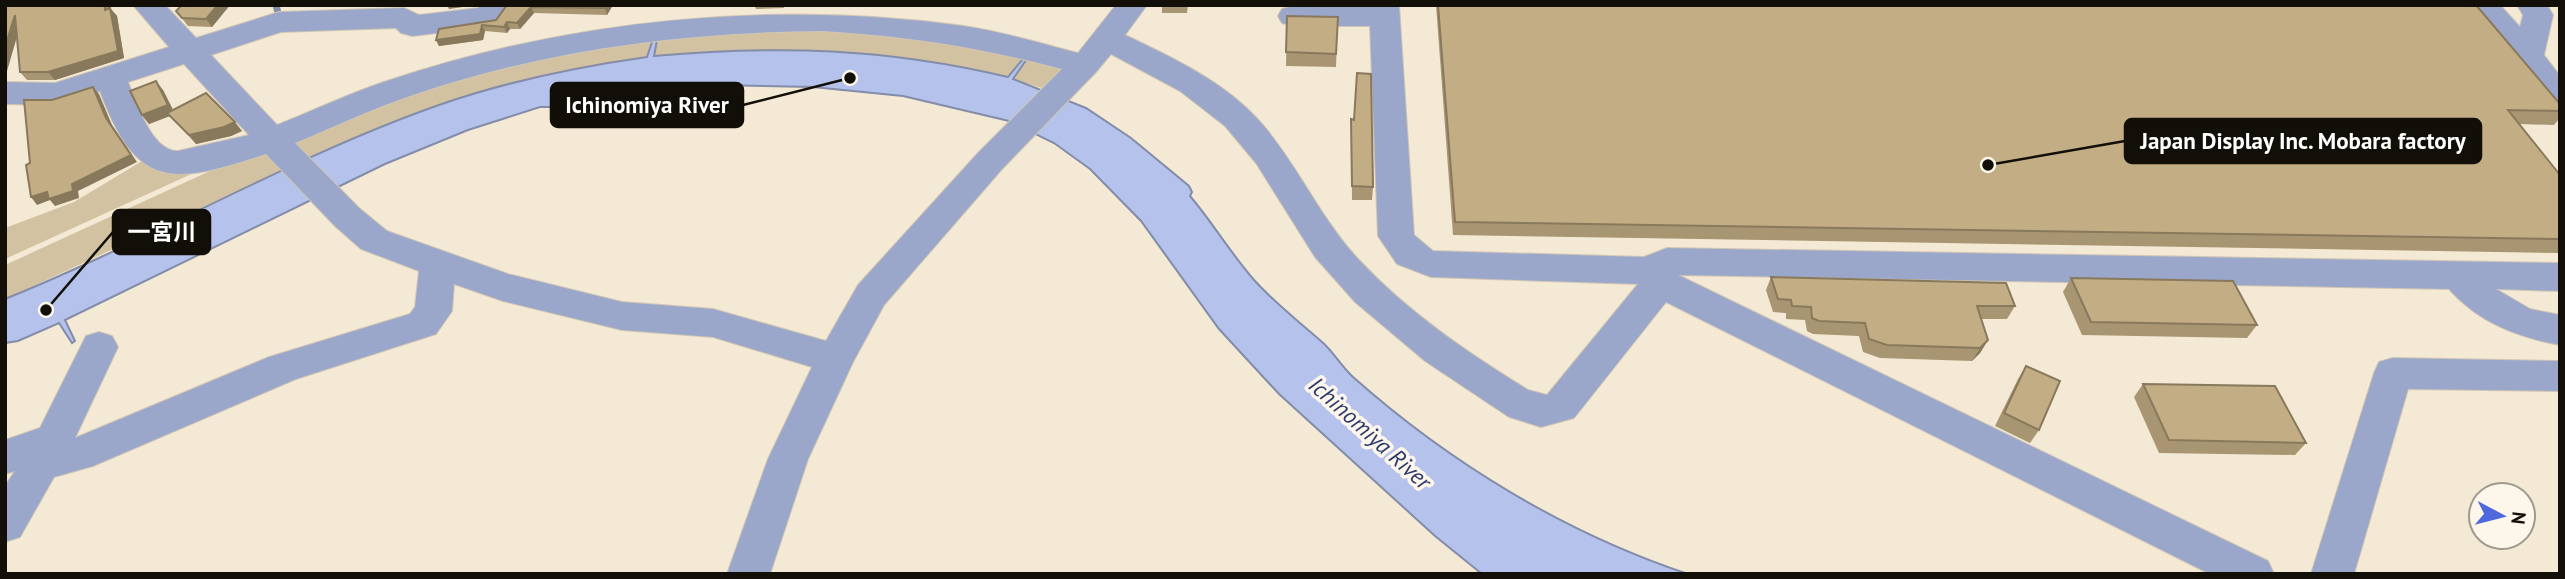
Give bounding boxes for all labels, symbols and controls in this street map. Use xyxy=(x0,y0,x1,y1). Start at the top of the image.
callout: Ichinomiya River xyxy=(551,83,743,127)
text: Ichinomiya River xyxy=(565,90,730,119)
callout: Japan Display Inc. Mobara factory xyxy=(2125,119,2481,163)
text: Japan Display Inc. Mobara factory xyxy=(2139,126,2467,155)
callout: 一宮川 xyxy=(113,210,210,254)
text: 一宮川 xyxy=(128,217,197,246)
water label: Ichinomiya River xyxy=(1303,370,1439,496)
north arrow xyxy=(2467,481,2537,551)
text: N xyxy=(2506,510,2532,526)

